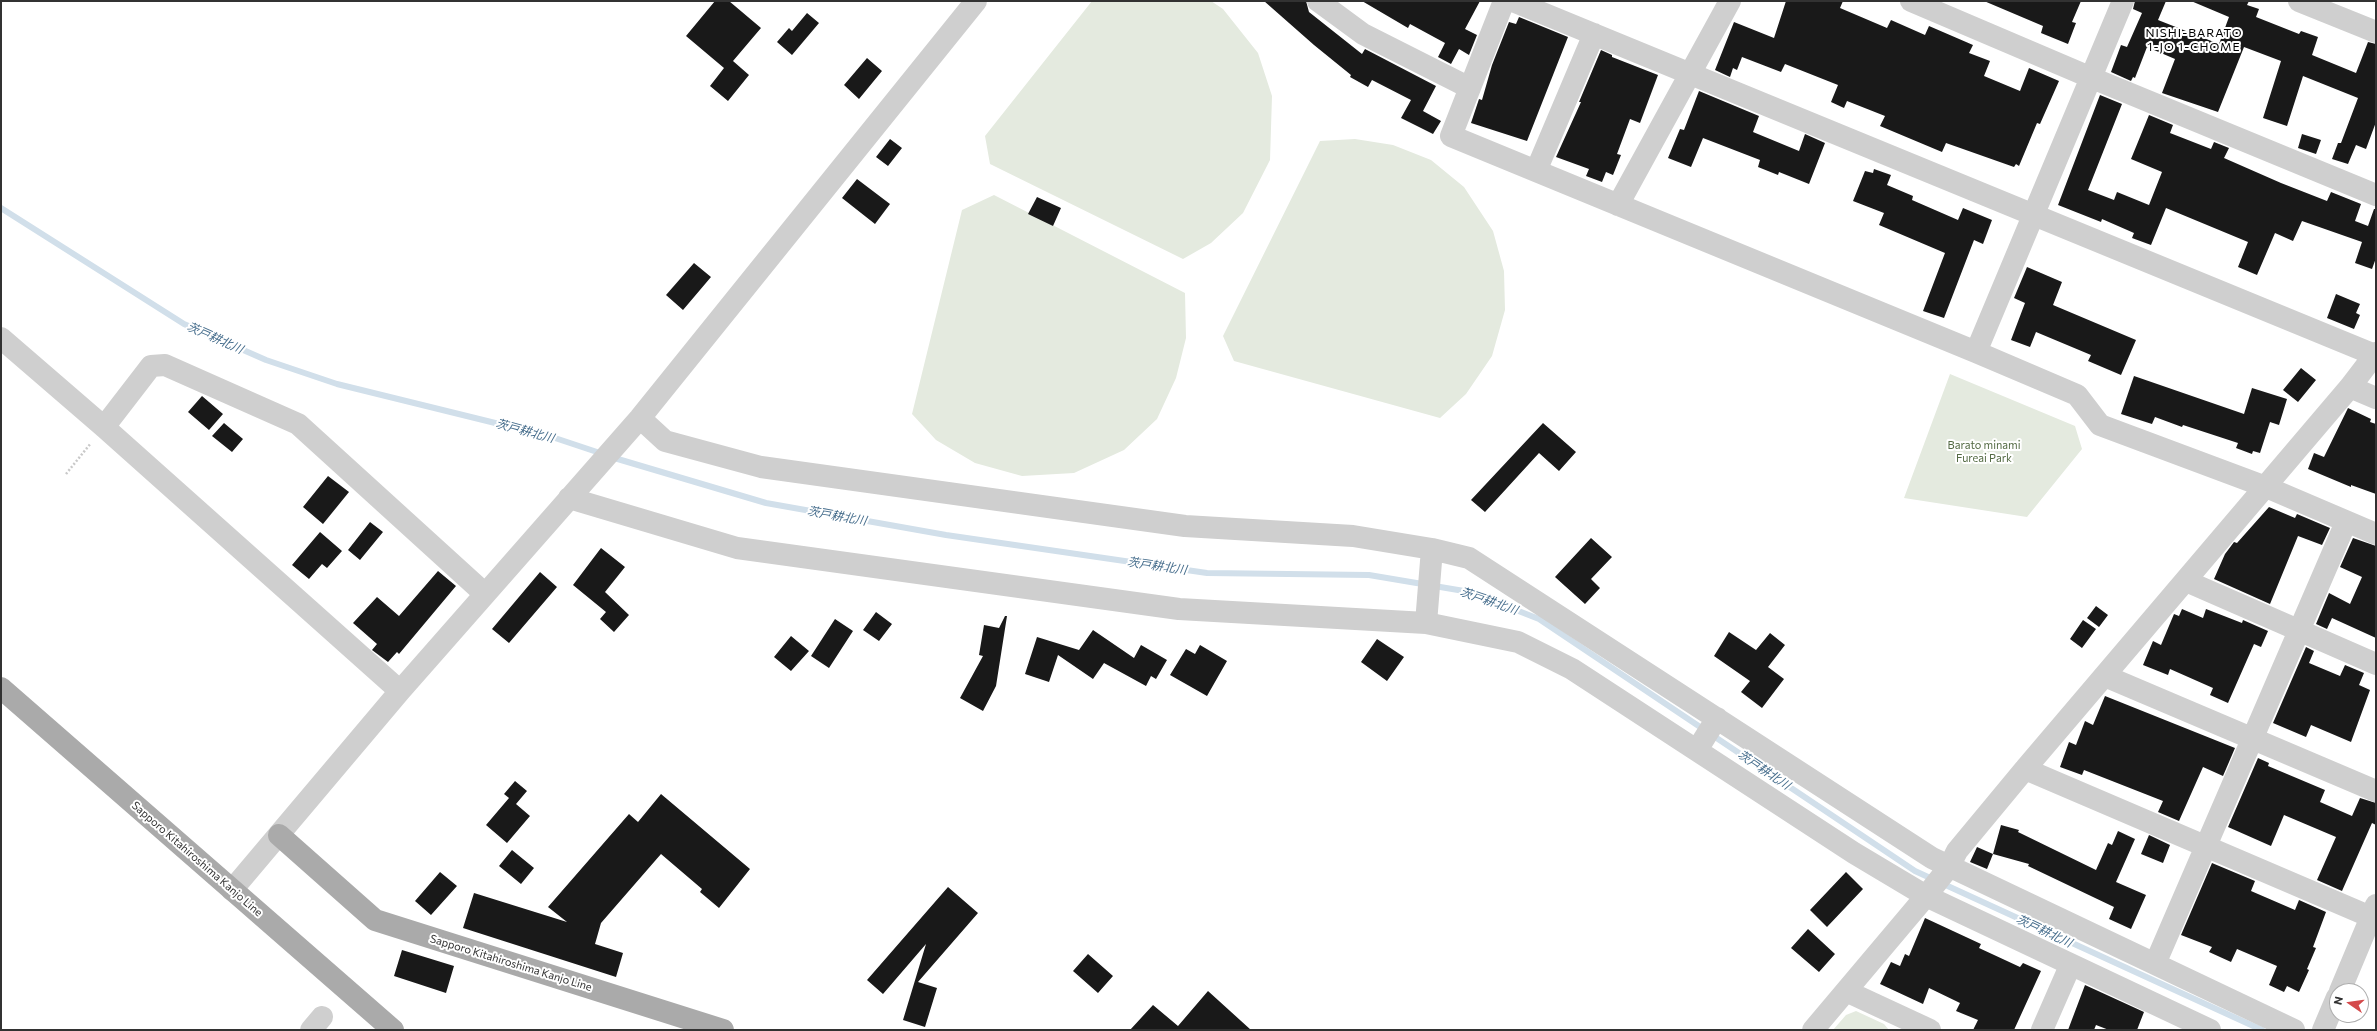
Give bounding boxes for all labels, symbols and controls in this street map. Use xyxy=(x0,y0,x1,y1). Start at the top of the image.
district label: NISHI-BARATO 1-JO 1-CHOME xyxy=(2145,26,2243,54)
water label: 茨戸耕北川 xyxy=(185,319,245,357)
water label: 茨戸耕北川 xyxy=(494,416,556,446)
park label: Barato minami Fureai Park xyxy=(1948,438,2020,464)
water label: 茨戸耕北川 xyxy=(806,504,868,528)
water label: 茨戸耕北川 xyxy=(1126,555,1188,577)
water label: 茨戸耕北川 xyxy=(1458,584,1520,618)
water label: 茨戸耕北川 xyxy=(1735,747,1793,793)
street label: Sapporo Kitahiroshima Kanjo Line xyxy=(129,799,265,919)
water label: 茨戸耕北川 xyxy=(2014,912,2074,950)
street label: Sapporo Kitahiroshima Kanjo Line xyxy=(428,932,594,994)
north arrow xyxy=(2329,983,2369,1023)
text: N xyxy=(2331,995,2345,1006)

